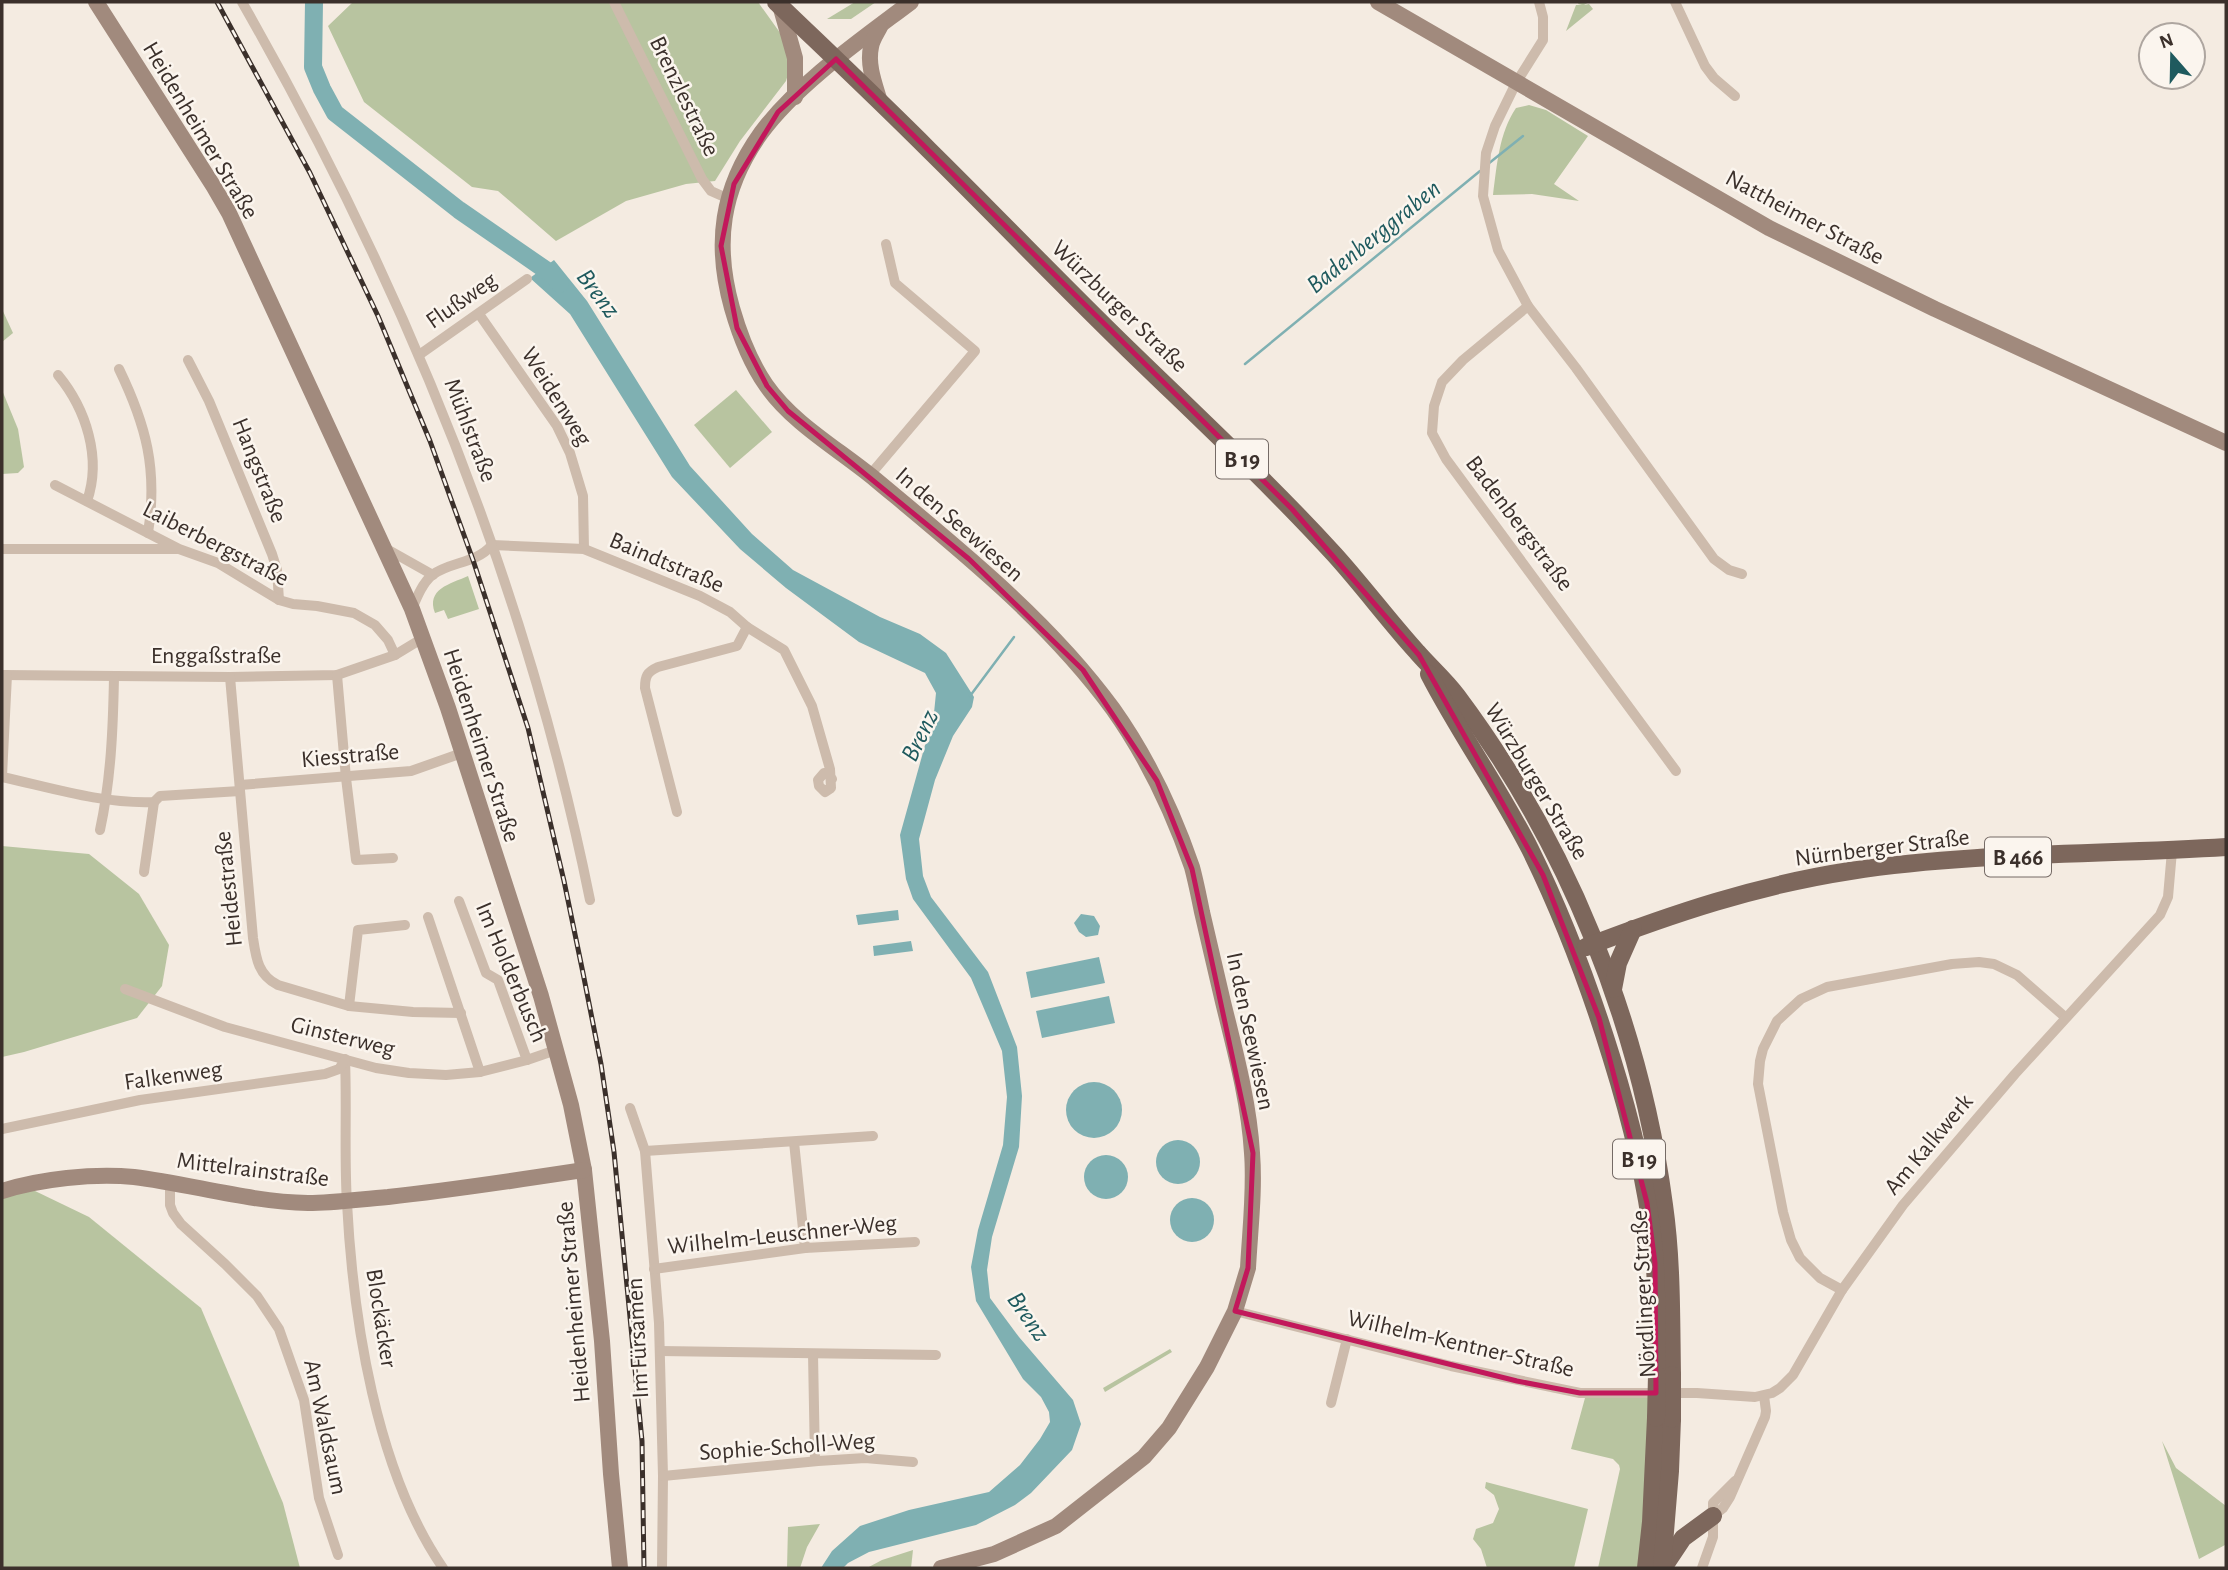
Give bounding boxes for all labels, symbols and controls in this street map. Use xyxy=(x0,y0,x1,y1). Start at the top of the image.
north arrow xyxy=(2137,21,2207,91)
text: N xyxy=(2157,30,2176,53)
street label: Brenzlestraße xyxy=(645,33,723,160)
street label: Heidenheimer Straße xyxy=(138,38,262,223)
street label: Nattheimer Straße xyxy=(1721,166,1888,270)
water label: Badenberggraben xyxy=(1302,175,1445,298)
street label: Würzburger Straße xyxy=(1047,236,1192,377)
water label: Brenz xyxy=(572,264,625,323)
street label: Flußweg xyxy=(422,268,502,334)
street label: Weidenweg xyxy=(517,343,596,450)
street label: Mühlstraße xyxy=(439,375,501,485)
street label: Hangstraße xyxy=(227,415,291,526)
road number: B 19 xyxy=(1216,440,1268,478)
street label: Badenbergstraße xyxy=(1461,452,1578,596)
street label: In den Seewiesen xyxy=(891,463,1028,587)
street label: Laiberbergstraße xyxy=(139,497,292,591)
street label: Baindtstraße xyxy=(606,528,727,598)
street label: Enggaßstraße xyxy=(151,644,281,668)
street label: Heidenheimer Straße xyxy=(438,646,524,845)
street label: Würzburger Straße xyxy=(1480,699,1592,864)
water label: Brenz xyxy=(896,705,943,765)
street label: Kiesstraße xyxy=(300,740,400,772)
street label: Nürnberger Straße xyxy=(1793,825,1971,871)
street label: Heidestraße xyxy=(211,830,247,948)
road number: B 466 xyxy=(1985,838,2051,876)
street label: Im Holderbusch xyxy=(471,899,551,1046)
street label: In den Seewiesen xyxy=(1222,950,1278,1112)
street label: Ginsterweg xyxy=(288,1012,398,1062)
street label: Falkenweg xyxy=(123,1057,224,1095)
street label: Am Kalkwerk xyxy=(1880,1090,1978,1200)
road number: B 19 xyxy=(1613,1140,1665,1178)
street label: Mittelrainstraße xyxy=(175,1149,330,1191)
street label: Heidenheimer Straße xyxy=(553,1200,595,1404)
street label: Nördlinger Straße xyxy=(1628,1209,1660,1379)
street label: Wilhelm-Leuschner-Weg xyxy=(666,1211,898,1259)
street label: Blockäcker xyxy=(361,1267,401,1370)
street label: Im Fürsamen xyxy=(623,1277,653,1399)
water label: Brenz xyxy=(1002,1287,1054,1346)
street label: Wilhelm-Kentner-Straße xyxy=(1345,1306,1576,1382)
street label: Am Waldsaum xyxy=(299,1357,351,1497)
street label: Sophie-Scholl-Weg xyxy=(698,1429,876,1465)

